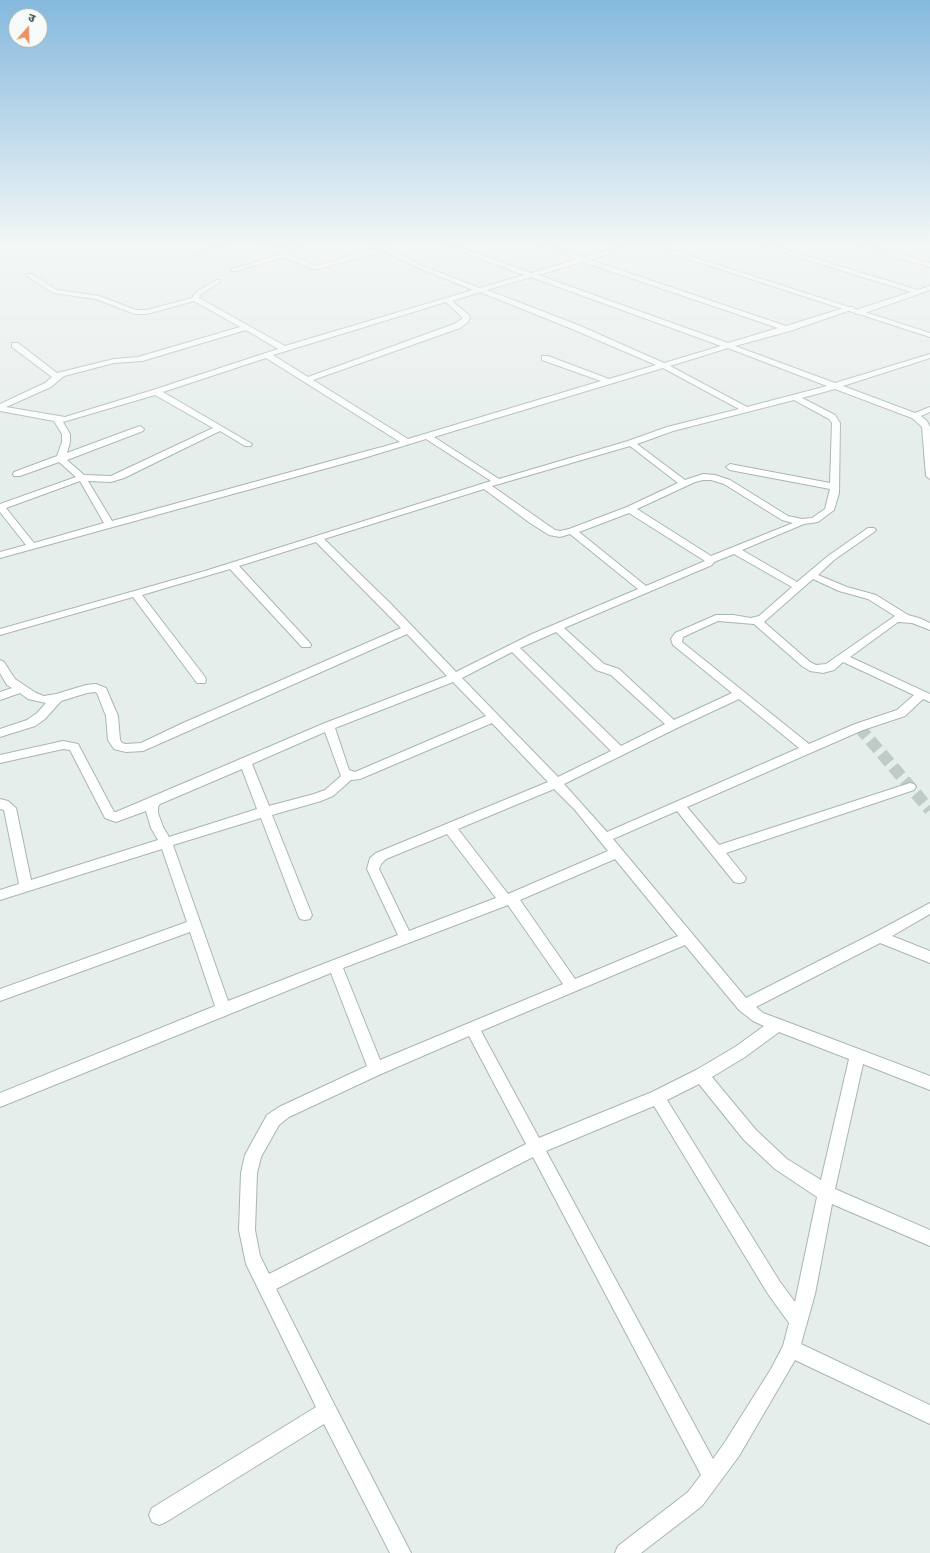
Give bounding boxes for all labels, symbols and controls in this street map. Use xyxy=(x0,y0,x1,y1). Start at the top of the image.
north arrow xyxy=(8,8,48,48)
text: उ xyxy=(26,10,37,25)

